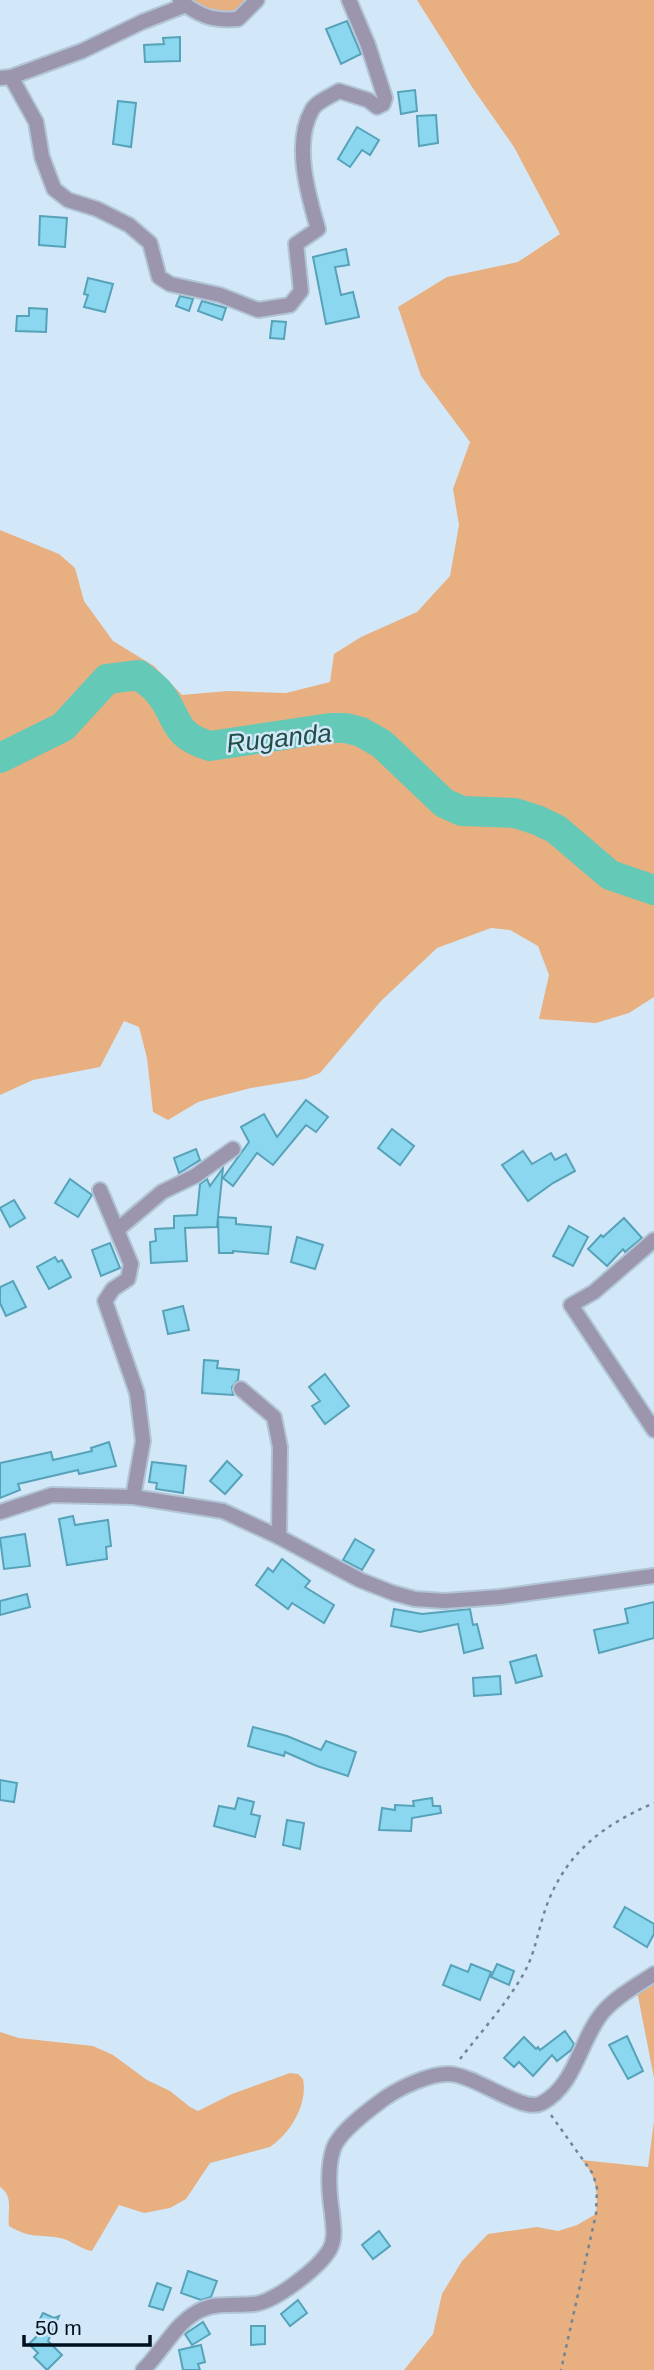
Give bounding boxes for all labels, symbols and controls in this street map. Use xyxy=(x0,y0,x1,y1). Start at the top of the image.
water label: Ruganda xyxy=(225,718,333,758)
scale bar xyxy=(24,2304,150,2348)
text: 50 m xyxy=(35,2316,82,2339)

